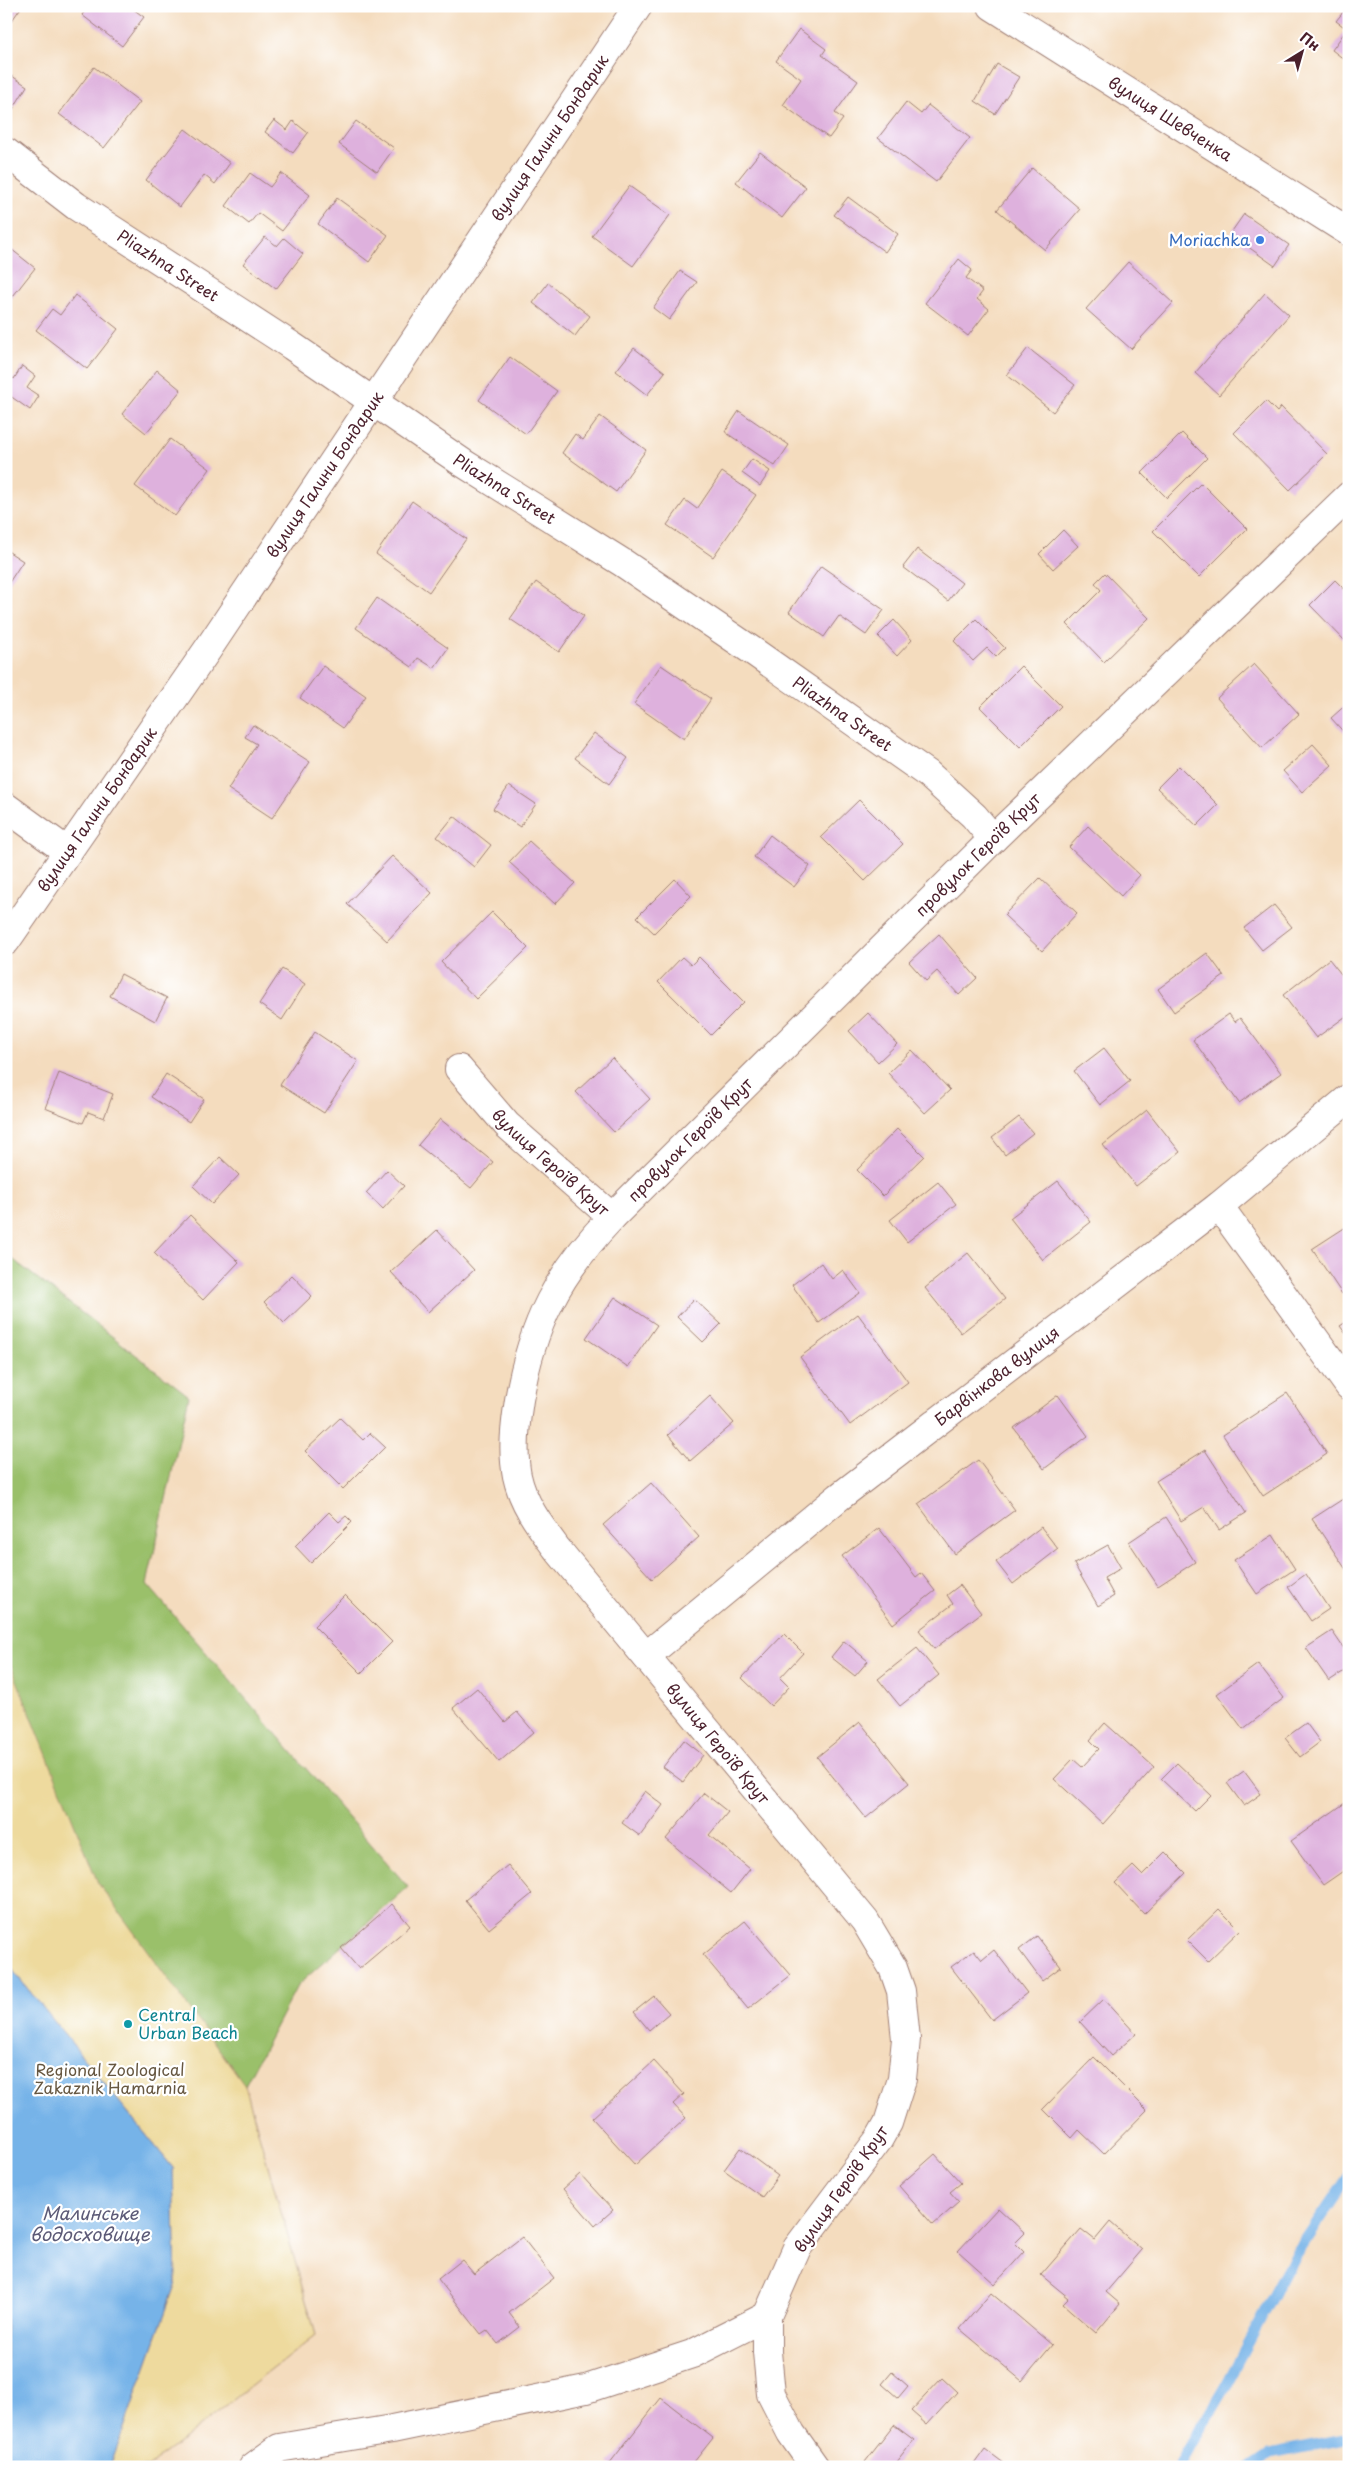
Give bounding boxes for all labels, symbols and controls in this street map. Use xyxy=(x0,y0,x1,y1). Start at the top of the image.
text: Пн xyxy=(1296,27,1325,56)
north arrow xyxy=(1278,28,1328,78)
street label: вулиця Галини Бондарик xyxy=(485,49,614,225)
street label: вулиця Шевченка xyxy=(1104,70,1238,166)
street label: Pliazhna Street xyxy=(113,223,224,307)
place label: Moriachka xyxy=(1169,227,1250,251)
marker: Moriachka xyxy=(1254,234,1266,246)
street label: вулиця Галини Бондарик xyxy=(259,385,389,562)
street label: Pliazhna Street xyxy=(449,447,561,529)
street label: Pliazhna Street xyxy=(788,670,898,757)
street label: вулиця Галини Бондарик xyxy=(31,721,162,896)
street label: провулок Героїв Крут xyxy=(909,786,1046,921)
street label: провулок Героїв Крут xyxy=(621,1071,758,1206)
street label: вулиця Героїв Крут xyxy=(487,1103,615,1221)
street label: Барвінкова вулиця xyxy=(929,1320,1064,1431)
street label: вулиця Героїв Крут xyxy=(662,1677,776,1809)
place label: Central Urban Beach xyxy=(138,2002,238,2044)
marker: Central Urban Beach xyxy=(122,2018,134,2030)
park label: Regional Zoological Zakaznik Hamarnia xyxy=(33,2057,187,2099)
street label: вулиця Героїв Крут xyxy=(787,2120,893,2257)
water label: Малинське водосховище xyxy=(30,2199,151,2247)

